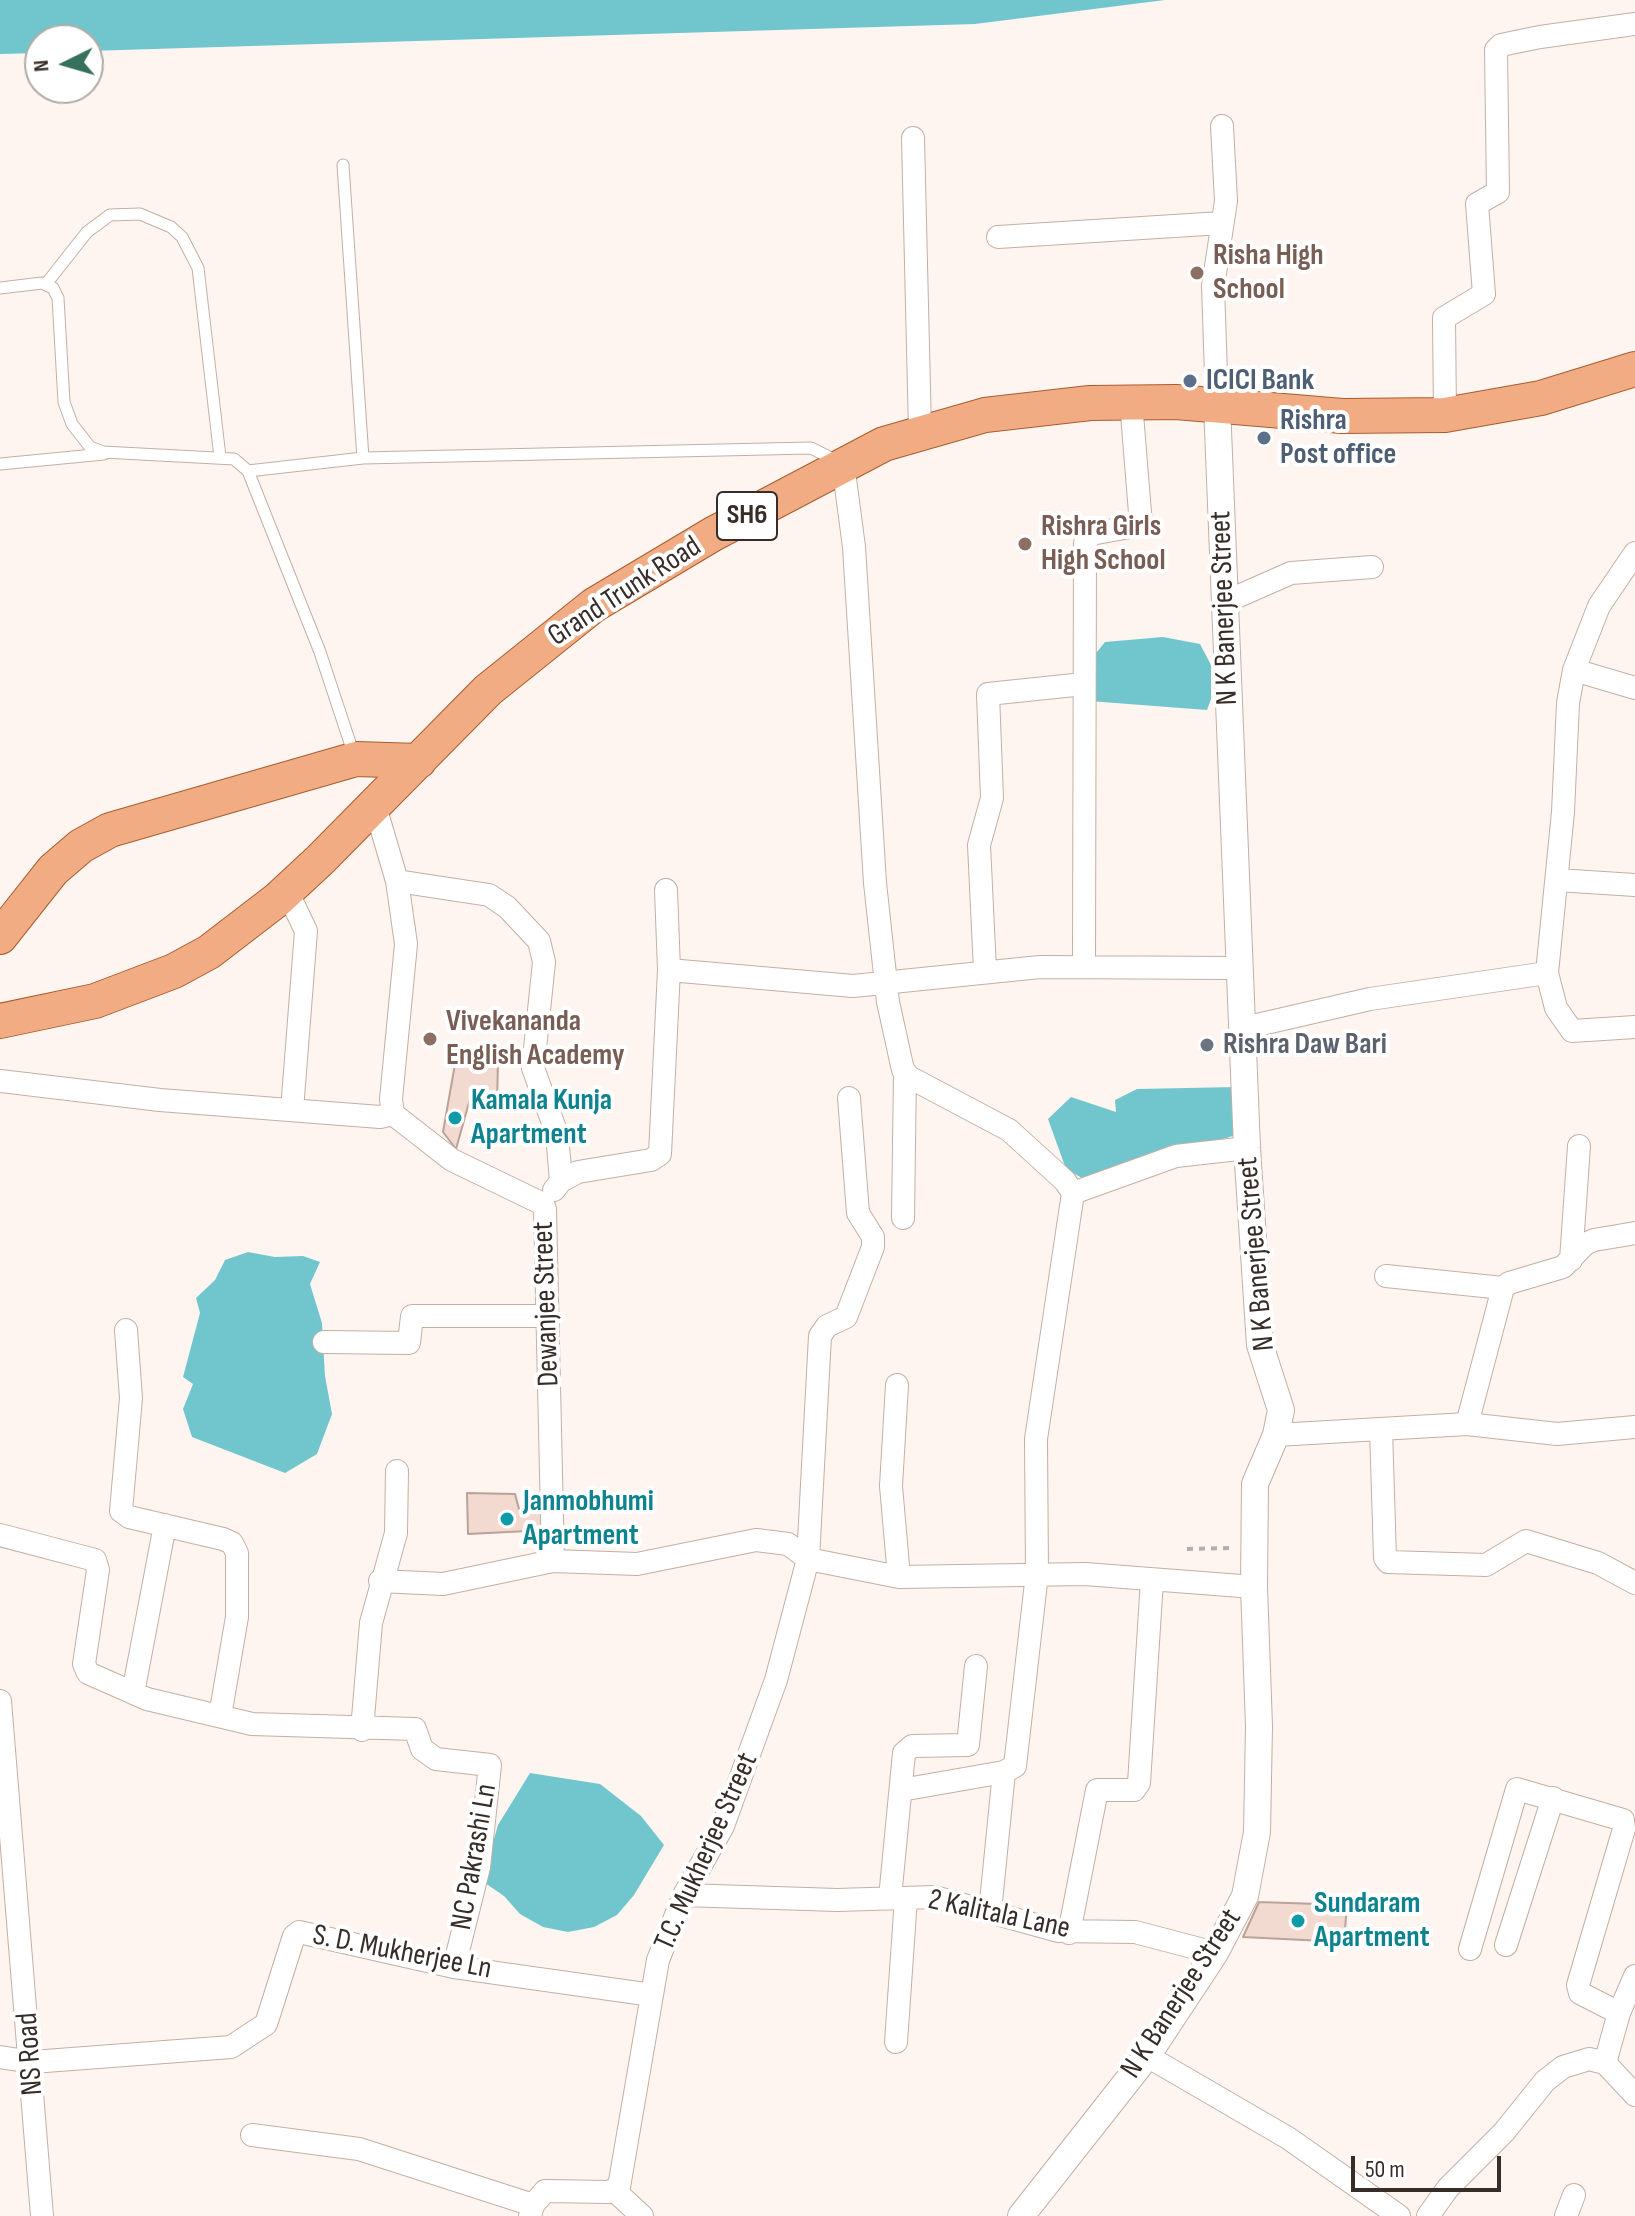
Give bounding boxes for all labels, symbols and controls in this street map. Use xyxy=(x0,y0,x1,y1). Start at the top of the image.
north arrow xyxy=(24,24,104,104)
text: N xyxy=(28,59,56,73)
place label: Risha High School xyxy=(1213,238,1324,308)
marker: Risha High School xyxy=(1188,264,1206,282)
place label: ICICI Bank xyxy=(1206,363,1314,399)
marker: ICICI Bank xyxy=(1181,372,1199,390)
place label: Rishra Post office xyxy=(1280,403,1396,474)
marker: Rishra Post office xyxy=(1255,429,1273,447)
road number: SH6 xyxy=(717,492,777,540)
place label: Rishra Girls High School xyxy=(1041,509,1166,580)
street label: N K Banerjee Street xyxy=(1204,510,1246,706)
street label: Grand Trunk Road xyxy=(542,529,708,655)
marker: Rishra Girls High School xyxy=(1016,535,1034,553)
place label: Vivekananda English Academy xyxy=(446,1004,624,1074)
place label: Rishra Daw Bari xyxy=(1223,1027,1387,1063)
marker: Vivekananda English Academy xyxy=(421,1030,439,1048)
marker: Rishra Daw Bari xyxy=(1198,1036,1216,1054)
place label: Kamala Kunja Apartment xyxy=(471,1083,612,1154)
marker: Kamala Kunja Apartment xyxy=(446,1109,464,1127)
street label: N K Banerjee Street xyxy=(1231,1156,1283,1352)
street label: Dewanjee Street xyxy=(526,1221,568,1387)
place label: Janmobhumi Apartment xyxy=(523,1484,654,1554)
marker: Janmobhumi Apartment xyxy=(498,1510,516,1528)
street label: T.C. Mukherjee Street xyxy=(647,1748,767,1956)
street label: NC Pakrashi Ln xyxy=(444,1781,506,1933)
street label: 2 Kalitala Lane xyxy=(925,1882,1073,1948)
place label: Sundaram Apartment xyxy=(1314,1886,1430,1956)
street label: N K Banerjee Street xyxy=(1114,1903,1250,2085)
marker: Sundaram Apartment xyxy=(1289,1912,1307,1930)
street label: S. D. Mukherjee Ln xyxy=(310,1918,494,1988)
street label: NS Road xyxy=(10,2011,52,2097)
scale bar xyxy=(1355,2140,1505,2190)
text: 50 m xyxy=(1365,2155,1405,2184)

